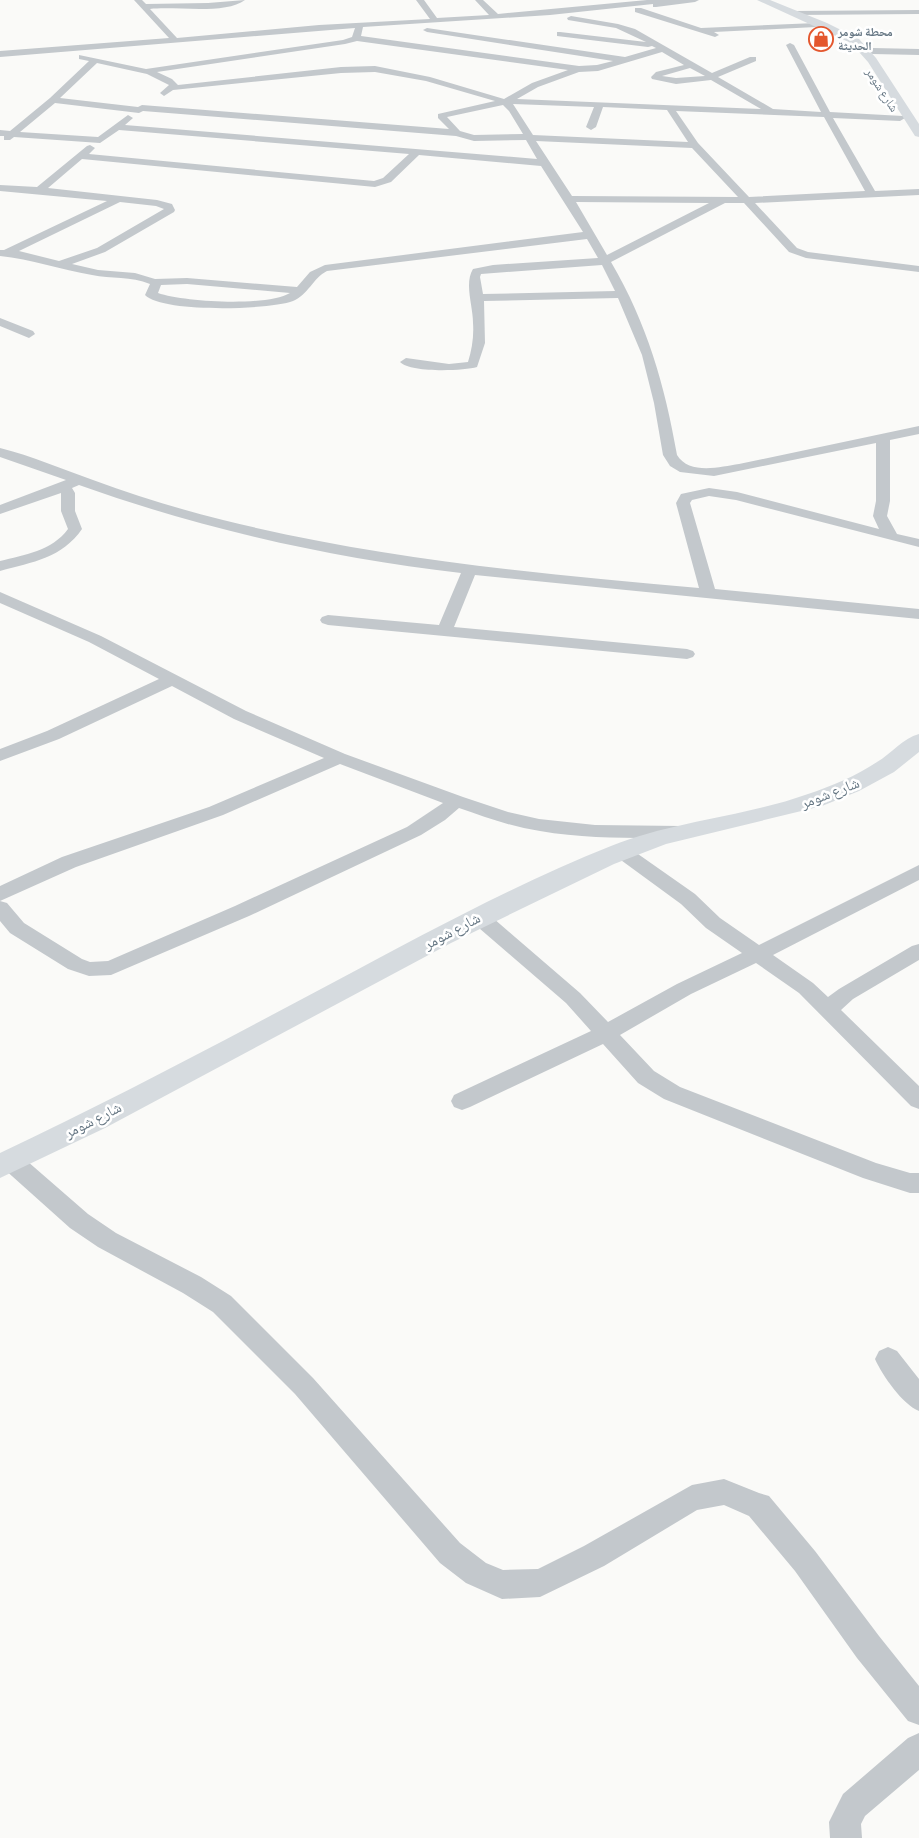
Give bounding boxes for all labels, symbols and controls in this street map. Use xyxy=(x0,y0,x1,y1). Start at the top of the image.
place label: محطة شومر الحديثة xyxy=(837,24,893,53)
shop icon: محطة شومر الحديثة xyxy=(808,26,834,52)
street label: شارع شومر xyxy=(861,64,902,115)
street label: شارع شومر xyxy=(797,773,862,814)
street label: شارع شومر xyxy=(419,908,484,955)
street label: شارع شومر xyxy=(60,1097,125,1143)

